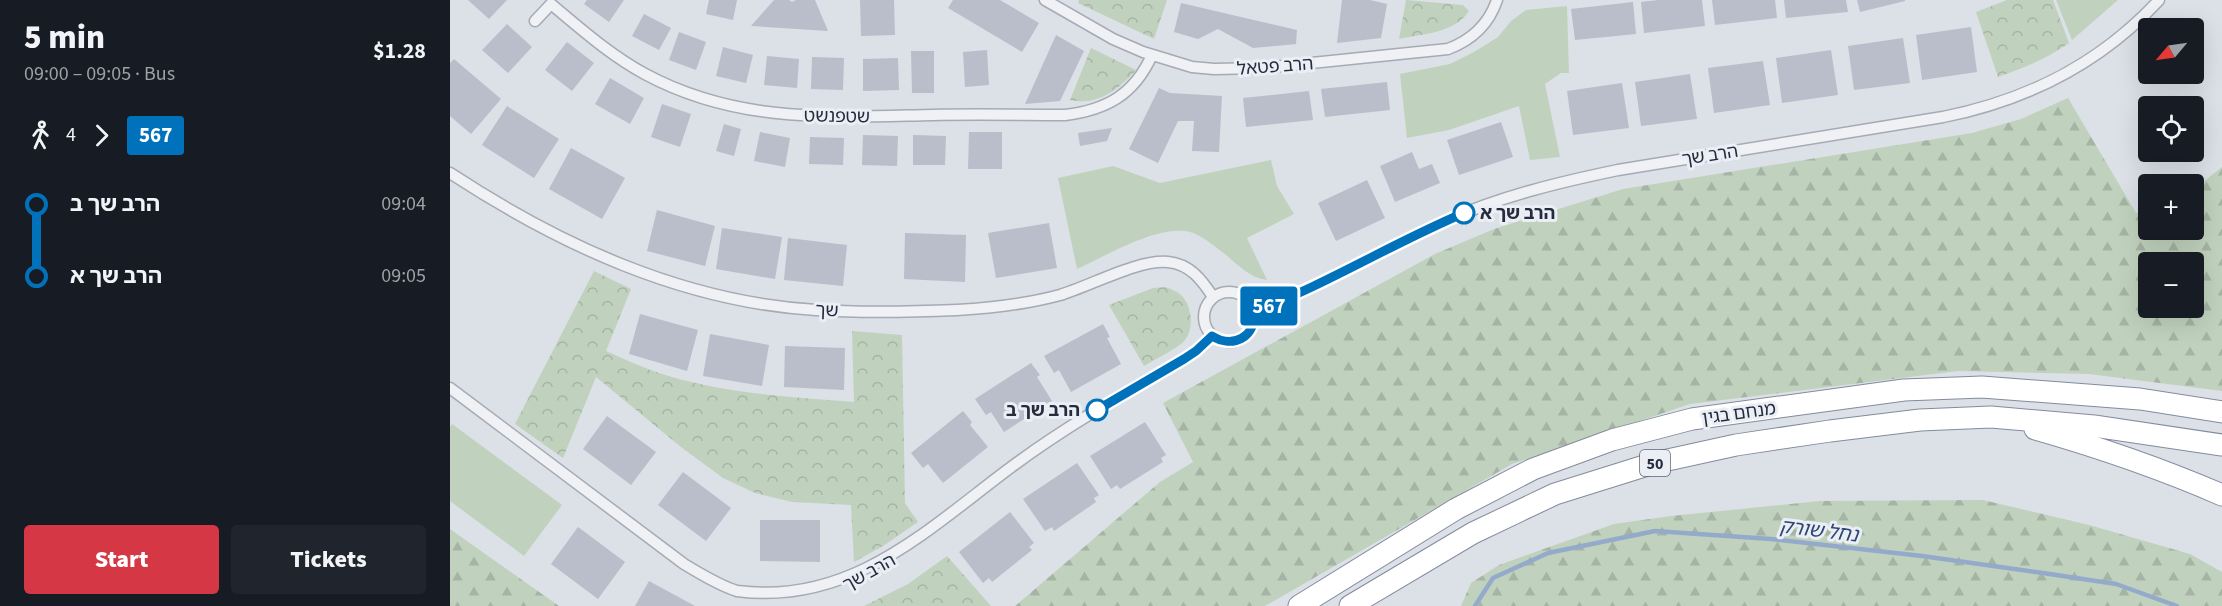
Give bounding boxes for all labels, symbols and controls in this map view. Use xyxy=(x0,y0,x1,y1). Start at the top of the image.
text: 5 min xyxy=(24,14,105,61)
north arrow xyxy=(2138,18,2204,84)
map controls xyxy=(2138,18,2204,318)
text: $1.28 xyxy=(373,35,426,67)
street label: הרב פטאל xyxy=(1236,51,1314,82)
text: 09:00 – 09:05 · Bus xyxy=(24,60,175,88)
button: locate xyxy=(2138,96,2204,162)
street label: שטפנשט xyxy=(804,103,870,130)
icon: walk xyxy=(24,119,57,152)
icon: forward xyxy=(85,119,118,152)
text: 567 xyxy=(139,120,172,150)
text: 4 xyxy=(66,121,76,149)
street label: הרב שך xyxy=(1680,139,1740,172)
button: + xyxy=(2138,174,2204,240)
text: הרב שך ב xyxy=(70,188,160,220)
text: 09:04 xyxy=(381,190,426,218)
place label: הרב שך א xyxy=(1480,201,1555,226)
marker: הרב שך א xyxy=(1453,202,1475,224)
button: − xyxy=(2138,252,2204,318)
text: הרב שך א xyxy=(70,260,162,292)
text: 09:05 xyxy=(381,262,426,290)
line badge: 567 xyxy=(1234,286,1304,326)
text: 567 xyxy=(1252,291,1286,321)
street label: שך xyxy=(815,298,839,323)
street label: מנחם בגין xyxy=(1701,396,1778,431)
place label: הרב שך ב xyxy=(1006,398,1080,423)
marker: הרב שך ב xyxy=(1086,399,1108,421)
road number: 50 xyxy=(1640,450,1670,476)
water label: נחל שורק xyxy=(1778,512,1861,550)
button: Start xyxy=(24,525,219,594)
button: Tickets xyxy=(231,525,426,594)
street label: הרב שך xyxy=(838,548,900,597)

